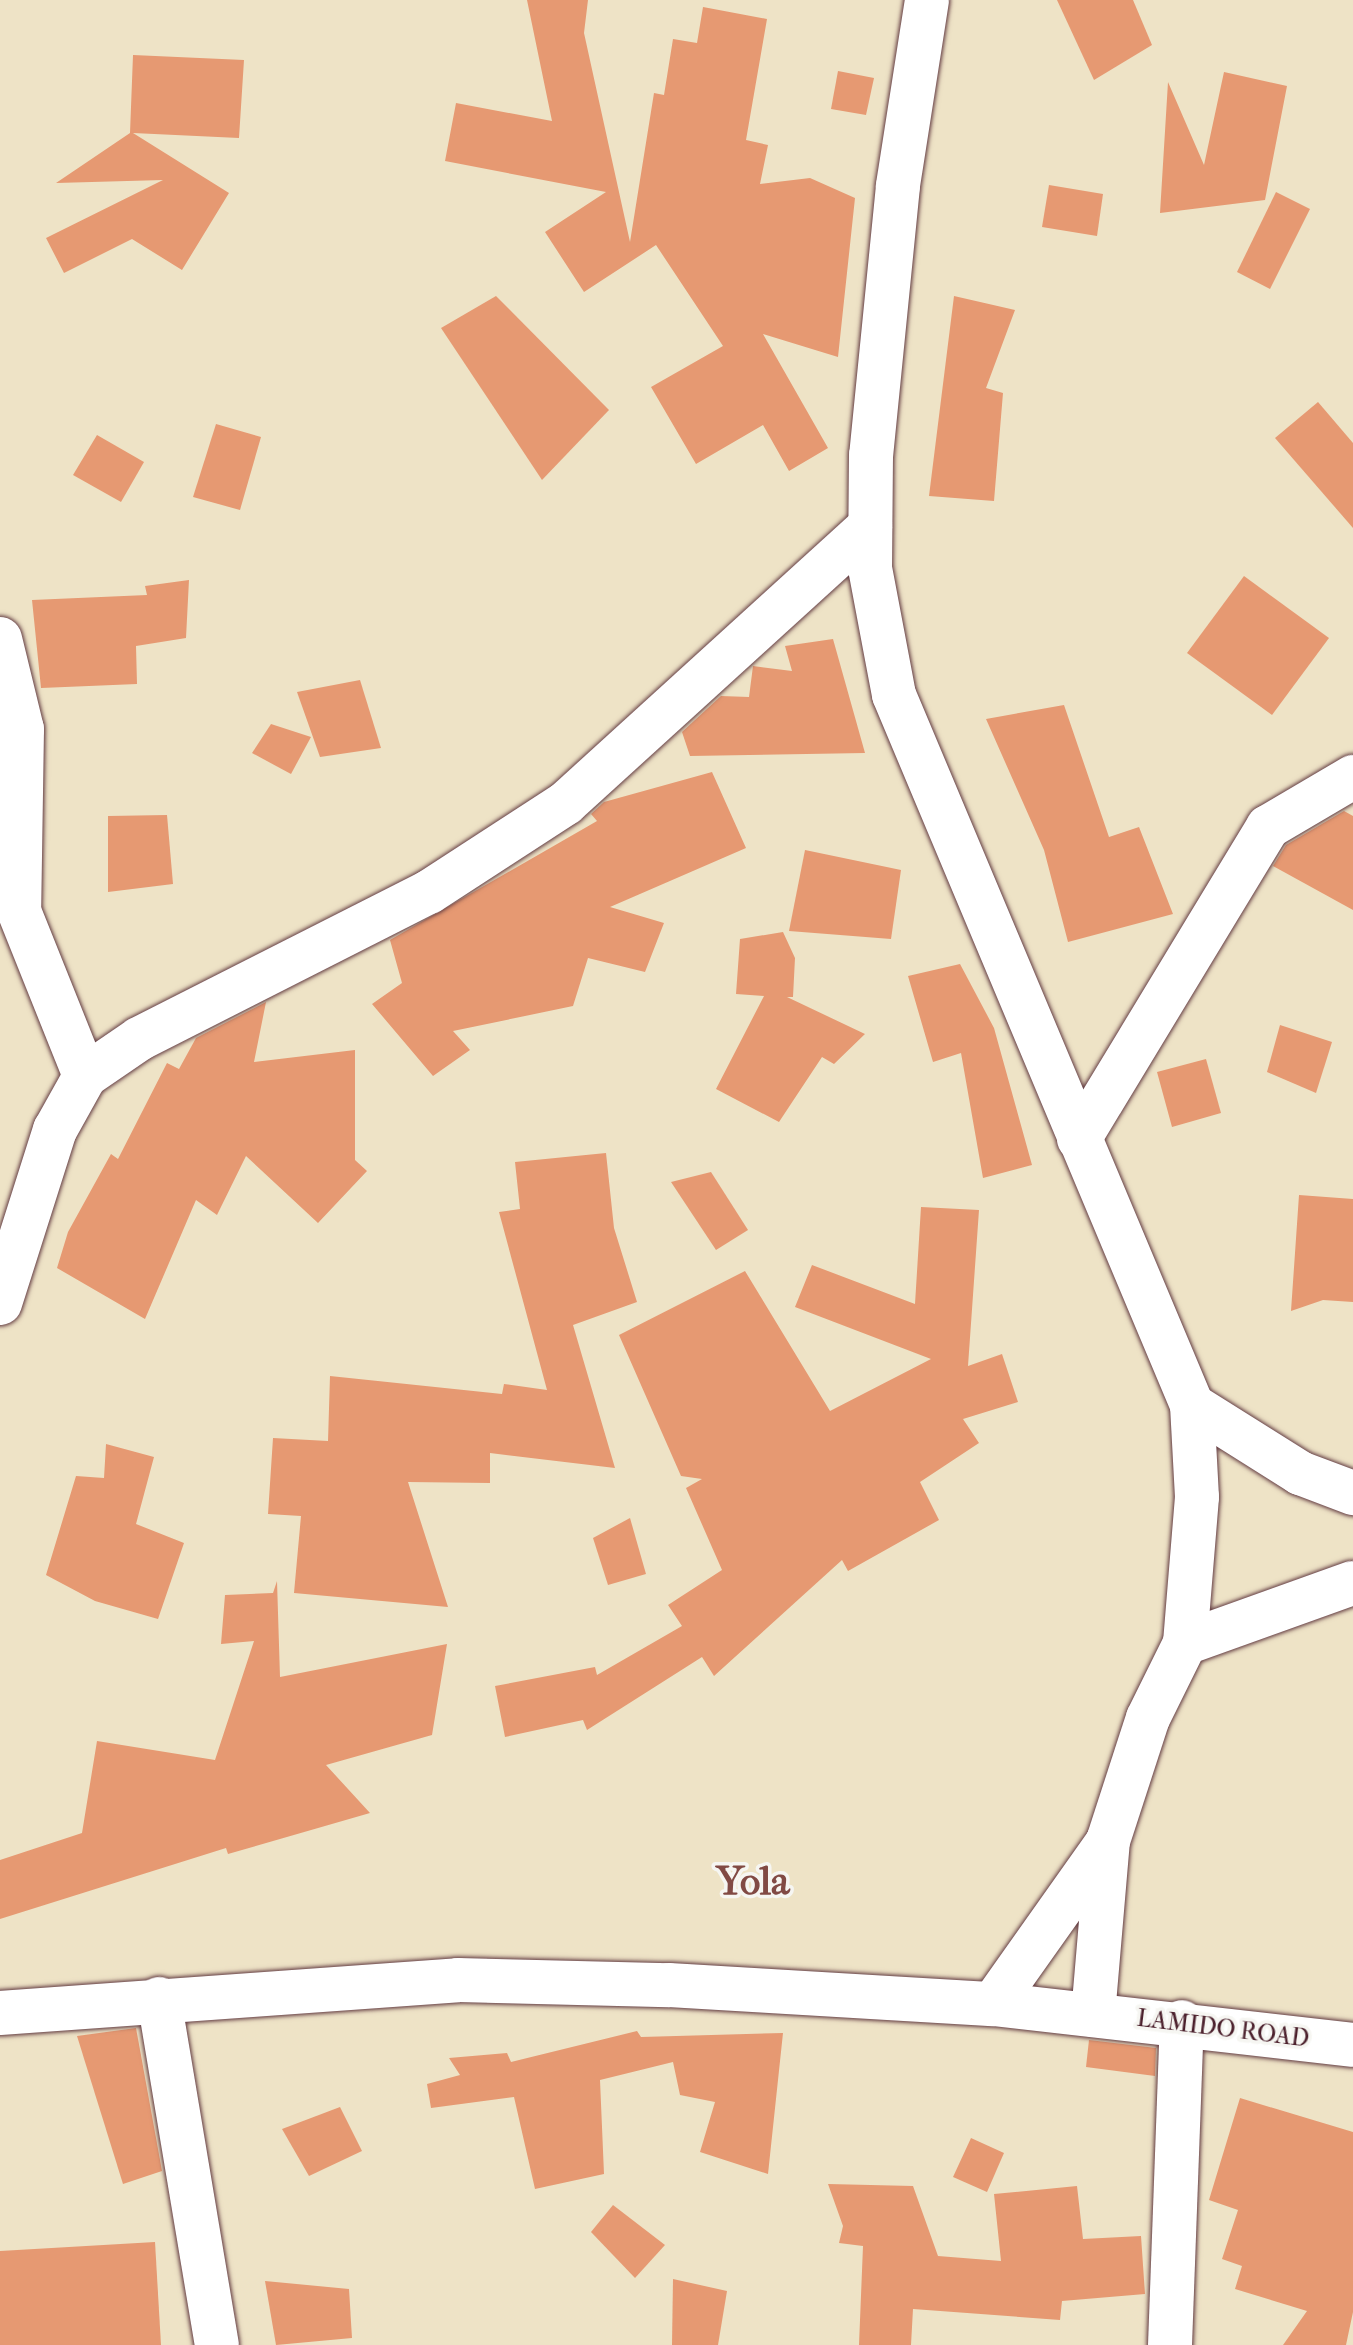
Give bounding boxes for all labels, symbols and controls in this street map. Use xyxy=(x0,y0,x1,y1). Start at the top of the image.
district label: Yola xyxy=(716,1857,790,1905)
street label: LAMIDO ROAD xyxy=(1135,2004,1311,2054)

